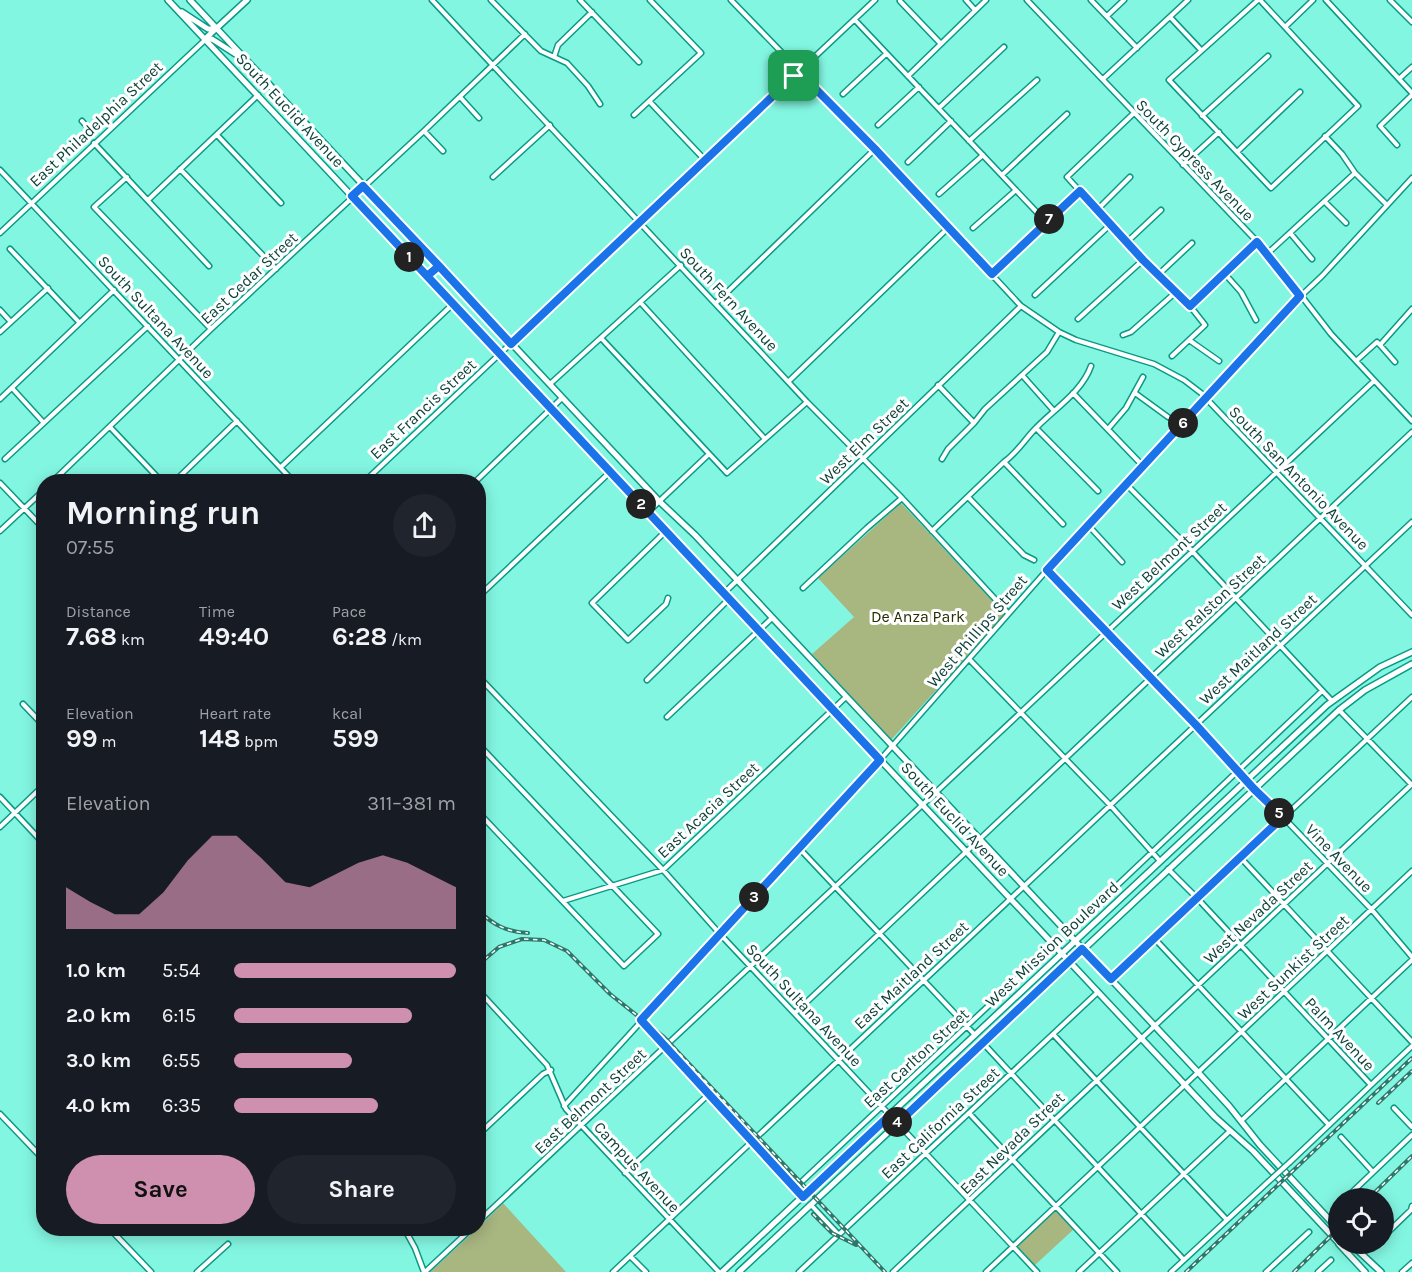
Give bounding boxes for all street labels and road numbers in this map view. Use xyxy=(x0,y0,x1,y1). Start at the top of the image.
street label: South Euclid Avenue xyxy=(232,49,348,171)
street label: East Philadelphia Street xyxy=(25,57,167,191)
street label: South Cypress Avenue xyxy=(1132,95,1258,225)
street label: East Cedar Street xyxy=(197,228,301,328)
street label: South Fern Avenue xyxy=(676,243,782,355)
street label: South Sultana Avenue xyxy=(94,252,218,382)
street label: East Francis Street xyxy=(366,355,480,463)
street label: West Elm Street xyxy=(816,394,912,488)
street label: South San Antonio Avenue xyxy=(1225,402,1373,554)
street label: West Belmont Street xyxy=(1108,498,1230,614)
street label: West Ralston Street xyxy=(1151,550,1269,662)
street label: West Phillips Street xyxy=(923,571,1031,691)
street label: West Maitland Street xyxy=(1195,590,1321,708)
street label: East Acacia Street xyxy=(653,758,763,862)
street label: South Euclid Avenue xyxy=(897,758,1013,880)
street label: Vine Avenue xyxy=(1302,820,1376,896)
street label: West Nevada Street xyxy=(1200,857,1316,967)
street label: West Mission Boulevard xyxy=(981,877,1123,1011)
street label: West Sunkist Street xyxy=(1233,911,1353,1023)
street label: East Maitland Street xyxy=(850,917,972,1033)
street label: South Sultana Avenue xyxy=(742,940,866,1070)
street label: Palm Avenue xyxy=(1301,993,1379,1075)
street label: East Carlton Street xyxy=(859,1004,973,1112)
street label: East Belmont Street xyxy=(530,1044,650,1158)
street label: East California Street xyxy=(877,1063,1003,1183)
street label: East Nevada Street xyxy=(956,1088,1068,1198)
street label: Campus Avenue xyxy=(590,1118,684,1216)

